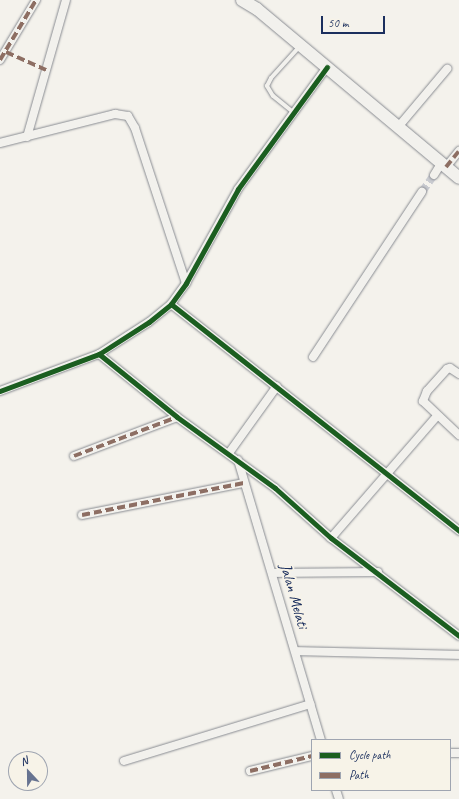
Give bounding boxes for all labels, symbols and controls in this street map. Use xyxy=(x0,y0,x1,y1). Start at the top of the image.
scale bar xyxy=(323,8,387,34)
text: 50 m xyxy=(328,15,348,31)
street label: Jalan Melati xyxy=(276,562,312,630)
legend xyxy=(311,739,451,791)
text: Cycle path xyxy=(349,747,391,763)
north arrow xyxy=(8,751,48,791)
text: N xyxy=(18,753,30,769)
text: Path xyxy=(349,767,369,783)

